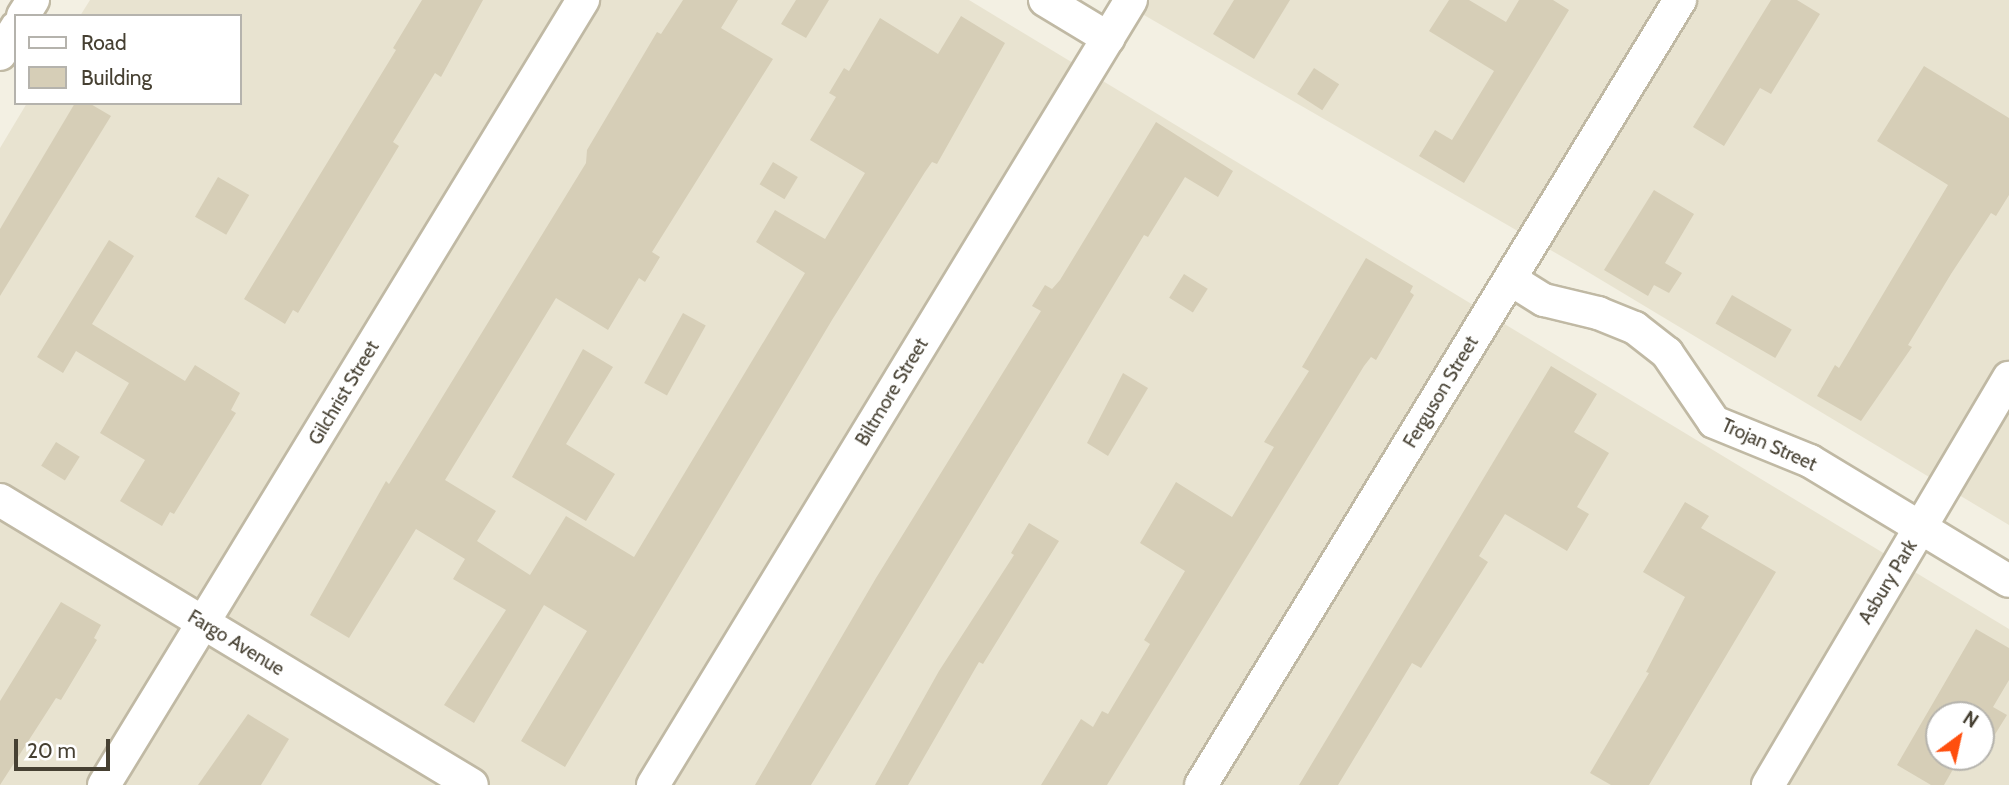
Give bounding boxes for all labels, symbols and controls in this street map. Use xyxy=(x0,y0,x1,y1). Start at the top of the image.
legend xyxy=(14,14,242,105)
text: Road xyxy=(81,30,127,55)
text: Building xyxy=(81,65,152,90)
street label: Ferguson Street xyxy=(1399,332,1483,452)
street label: Biltmore Street xyxy=(851,334,933,450)
street label: Gilchrist Street xyxy=(304,337,384,449)
street label: Trojan Street xyxy=(1718,414,1820,476)
street label: Asbury Park xyxy=(1854,536,1922,628)
street label: Fargo Avenue xyxy=(184,605,288,681)
north arrow xyxy=(1925,701,1995,771)
text: N xyxy=(1959,706,1983,733)
scale bar xyxy=(18,726,114,770)
text: 20 m xyxy=(27,738,76,763)

